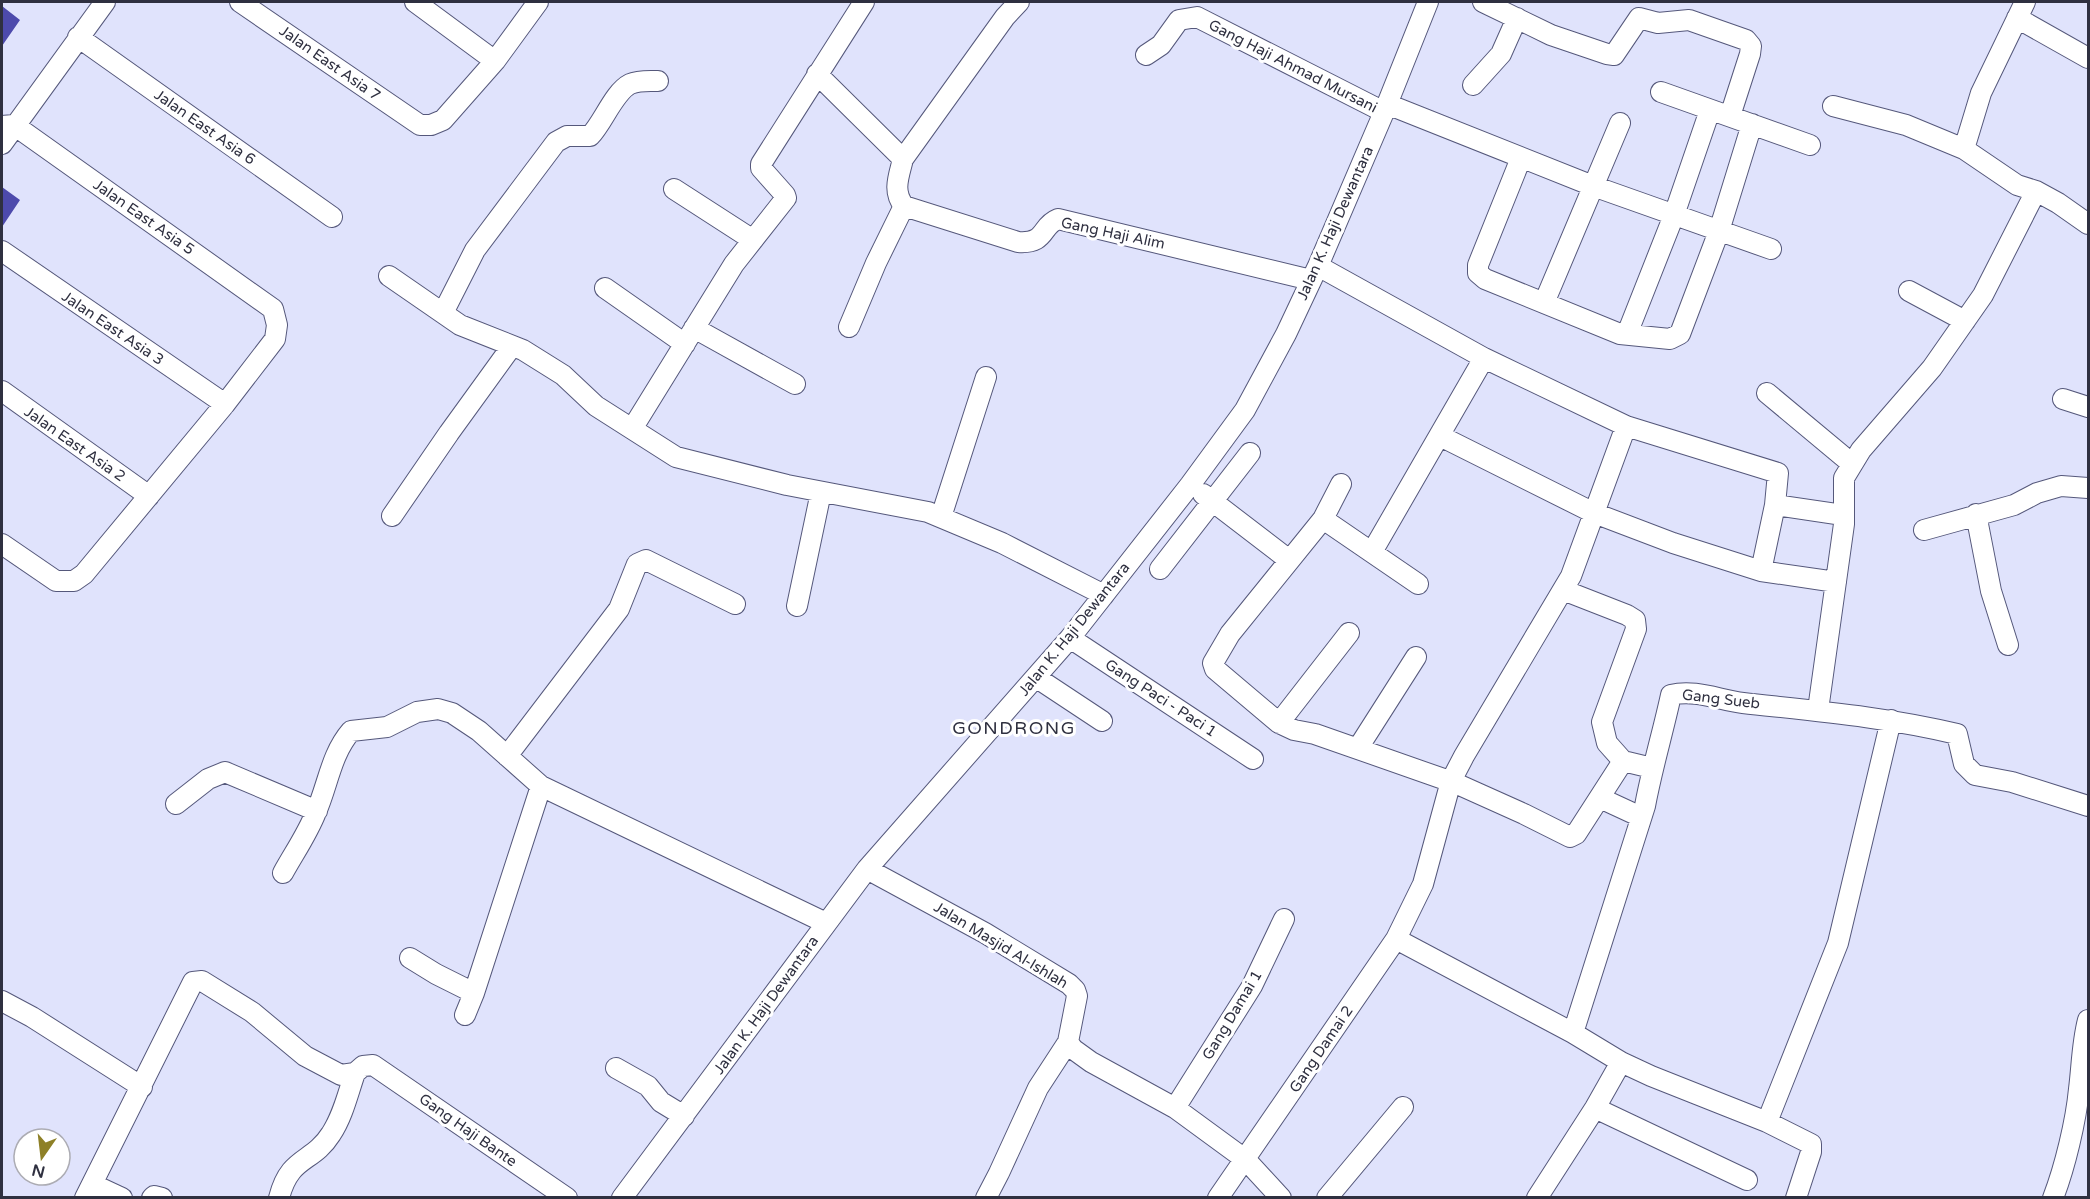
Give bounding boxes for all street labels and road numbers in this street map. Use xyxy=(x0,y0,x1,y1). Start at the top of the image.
street label: Gang Haji Ahmad Mursani xyxy=(1206,16,1380,116)
street label: Jalan East Asia 7 xyxy=(276,21,384,105)
street label: Jalan East Asia 6 xyxy=(151,85,259,169)
street label: Jalan K. Haji Dewantara xyxy=(1293,143,1377,303)
street label: Jalan East Asia 5 xyxy=(90,175,198,259)
street label: Gang Haji Alim xyxy=(1059,213,1167,253)
street label: Jalan East Asia 3 xyxy=(59,287,167,369)
street label: Jalan East Asia 2 xyxy=(21,402,129,486)
street label: Jalan K. Haji Dewantara xyxy=(1015,559,1133,699)
street label: Gang Paci - Paci 1 xyxy=(1102,655,1220,741)
street label: Gang Sueb xyxy=(1681,685,1761,713)
street label: Jalan Masjid Al-Ishlah xyxy=(931,898,1071,992)
street label: Jalan K. Haji Dewantara xyxy=(710,932,822,1078)
street label: Gang Damai 1 xyxy=(1198,967,1266,1063)
street label: Gang Damai 2 xyxy=(1285,1002,1357,1096)
street label: Gang Haji Bante xyxy=(416,1090,520,1170)

